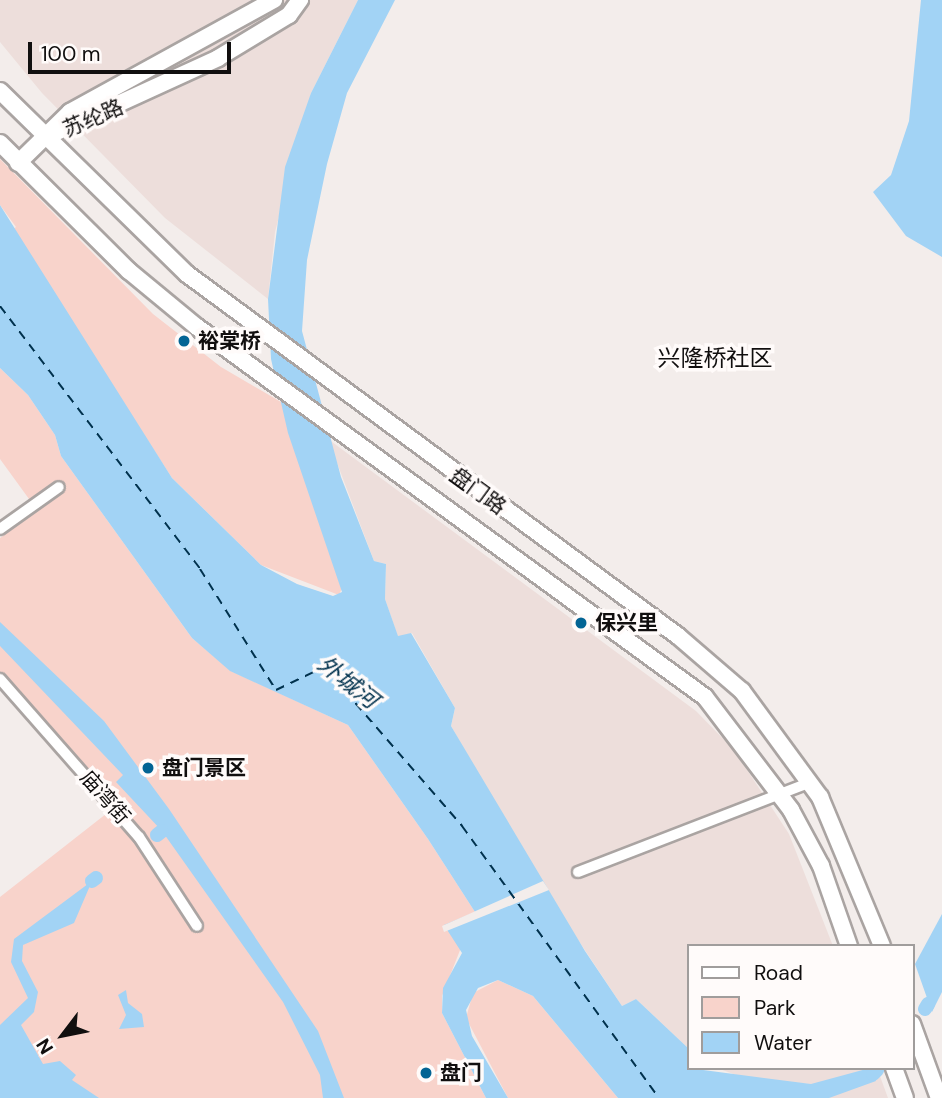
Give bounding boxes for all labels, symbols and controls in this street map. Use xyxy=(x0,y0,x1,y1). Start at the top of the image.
scale bar xyxy=(32,28,234,72)
text: 100 m xyxy=(41,40,101,68)
street label: 苏纶路 xyxy=(59,94,127,142)
place label: 裕棠桥 xyxy=(198,328,261,354)
marker: 裕棠桥 xyxy=(176,333,192,349)
district label: 兴隆桥社区 xyxy=(658,344,772,372)
street label: 盘门路 xyxy=(445,462,511,520)
place label: 保兴里 xyxy=(595,610,658,636)
marker: 保兴里 xyxy=(573,615,589,631)
water label: 外城河 xyxy=(312,650,384,714)
place label: 盘门景区 xyxy=(162,755,246,781)
marker: 盘门景区 xyxy=(140,760,156,776)
street label: 庙湾街 xyxy=(75,765,135,829)
legend xyxy=(687,944,914,1070)
text: Road xyxy=(754,959,803,987)
text: Park xyxy=(754,994,795,1022)
north arrow xyxy=(28,1000,98,1070)
text: Water xyxy=(754,1029,812,1057)
text: N xyxy=(30,1034,59,1059)
place label: 盘门 xyxy=(440,1060,482,1086)
marker: 盘门 xyxy=(418,1065,434,1081)

